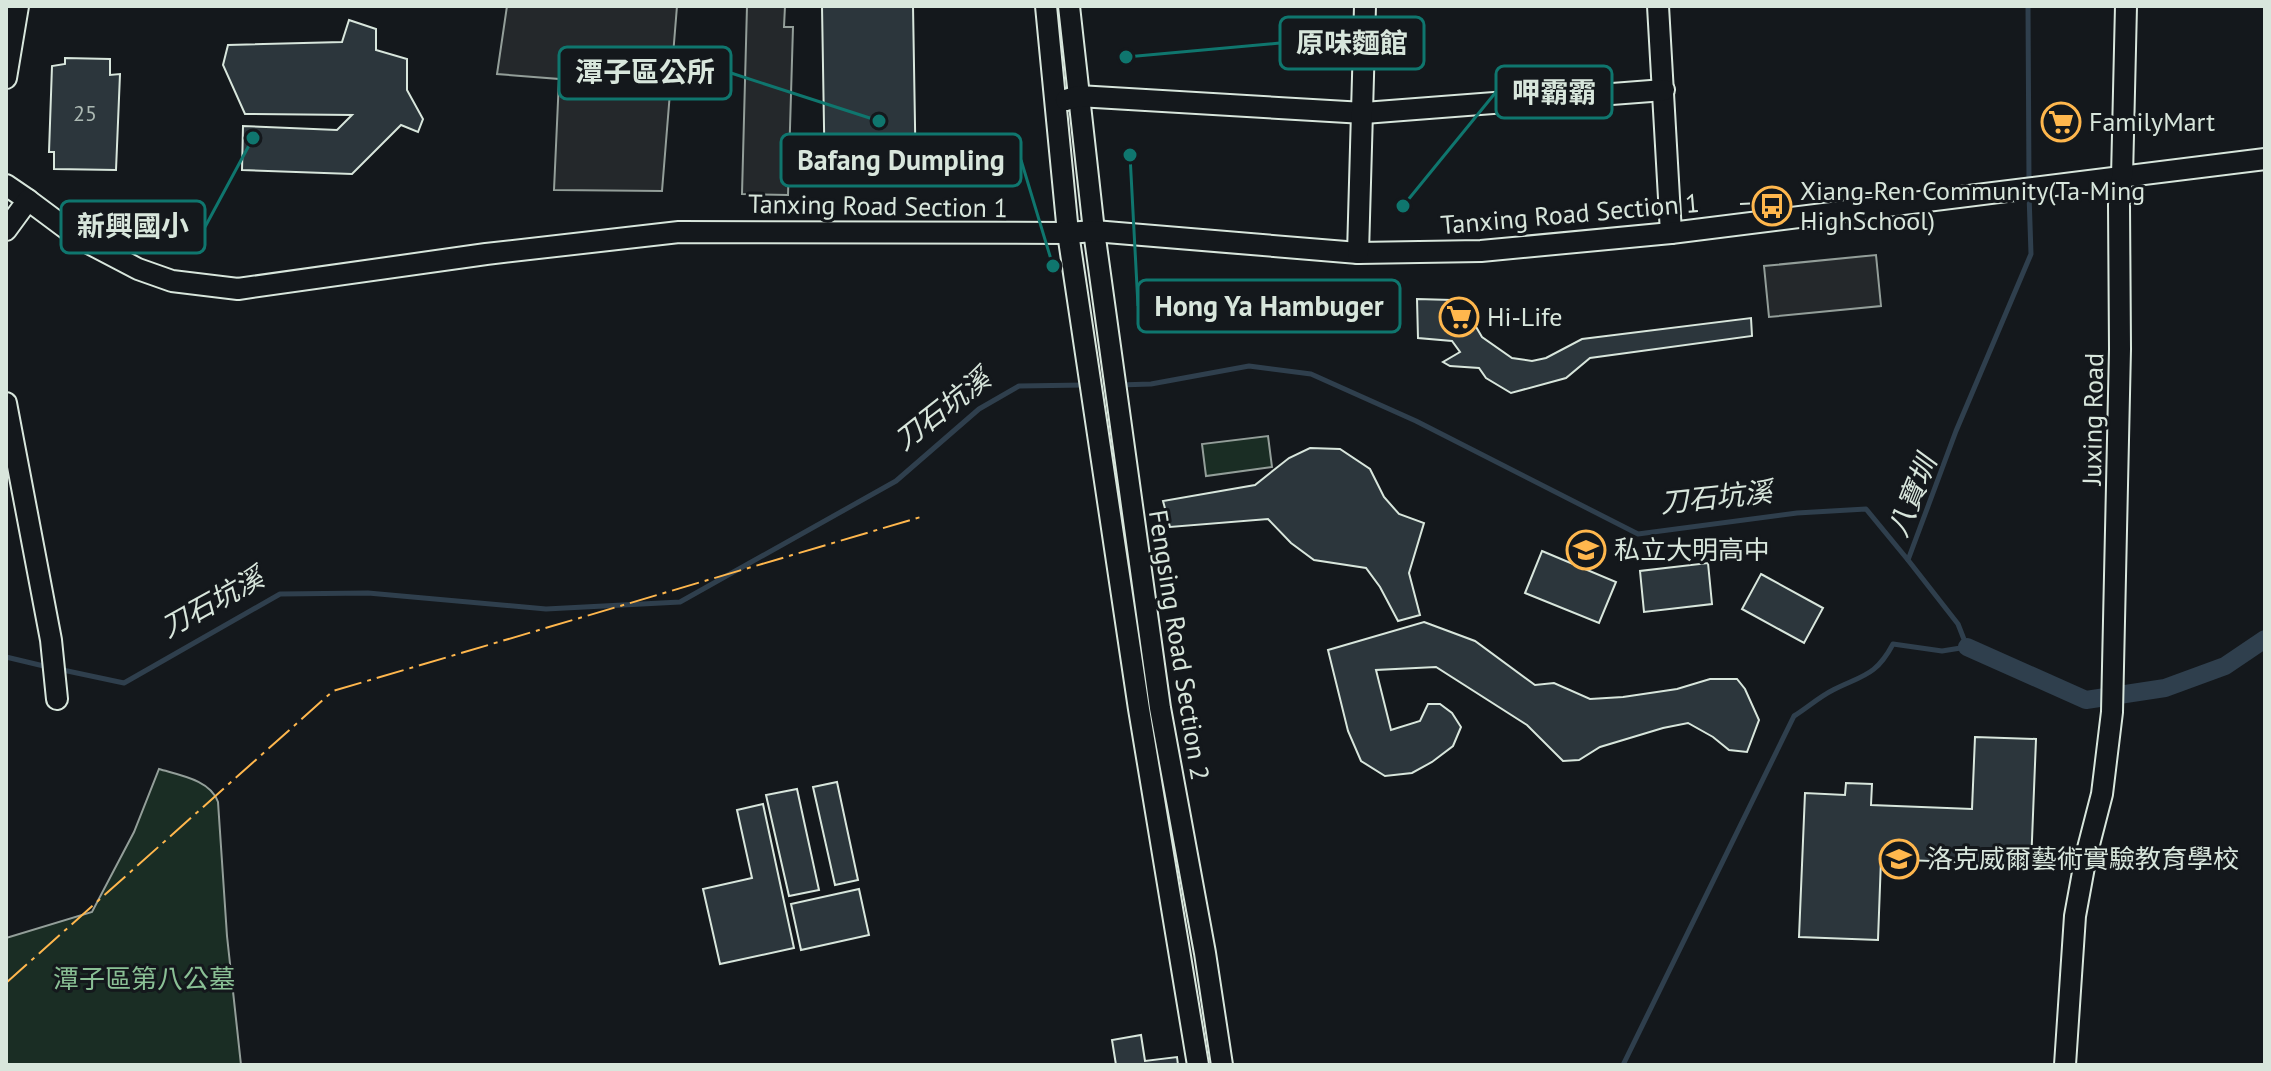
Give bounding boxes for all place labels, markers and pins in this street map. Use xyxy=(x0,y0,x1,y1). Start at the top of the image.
callout: 原味麵館 xyxy=(1280,17,1424,69)
callout: 潭子區公所 xyxy=(559,47,731,99)
callout: 呷霸霸 xyxy=(1496,66,1612,118)
supermarket icon: FamilyMart xyxy=(2040,101,2082,143)
place label: FamilyMart xyxy=(2089,105,2215,138)
callout: Bafang Dumpling xyxy=(781,134,1021,186)
place label: Xiang-Ren Community(Ta-Ming HighSchool) xyxy=(1800,174,2145,237)
bus stop icon: Xiang-Ren Community(Ta-Ming HighSchool) xyxy=(1751,185,1793,227)
callout: 新興國小 xyxy=(61,201,205,253)
callout: Hong Ya Hambuger xyxy=(1138,280,1400,332)
supermarket icon: Hi-Life xyxy=(1438,296,1480,338)
place label: Hi-Life xyxy=(1487,300,1562,333)
school or university icon: 私立大明高中 xyxy=(1565,529,1607,571)
place label: 私立大明高中 xyxy=(1614,533,1770,566)
school or university icon: 洛克威爾藝術實驗教育學校 xyxy=(1878,838,1920,880)
place label: 洛克威爾藝術實驗教育學校 xyxy=(1927,842,2239,875)

